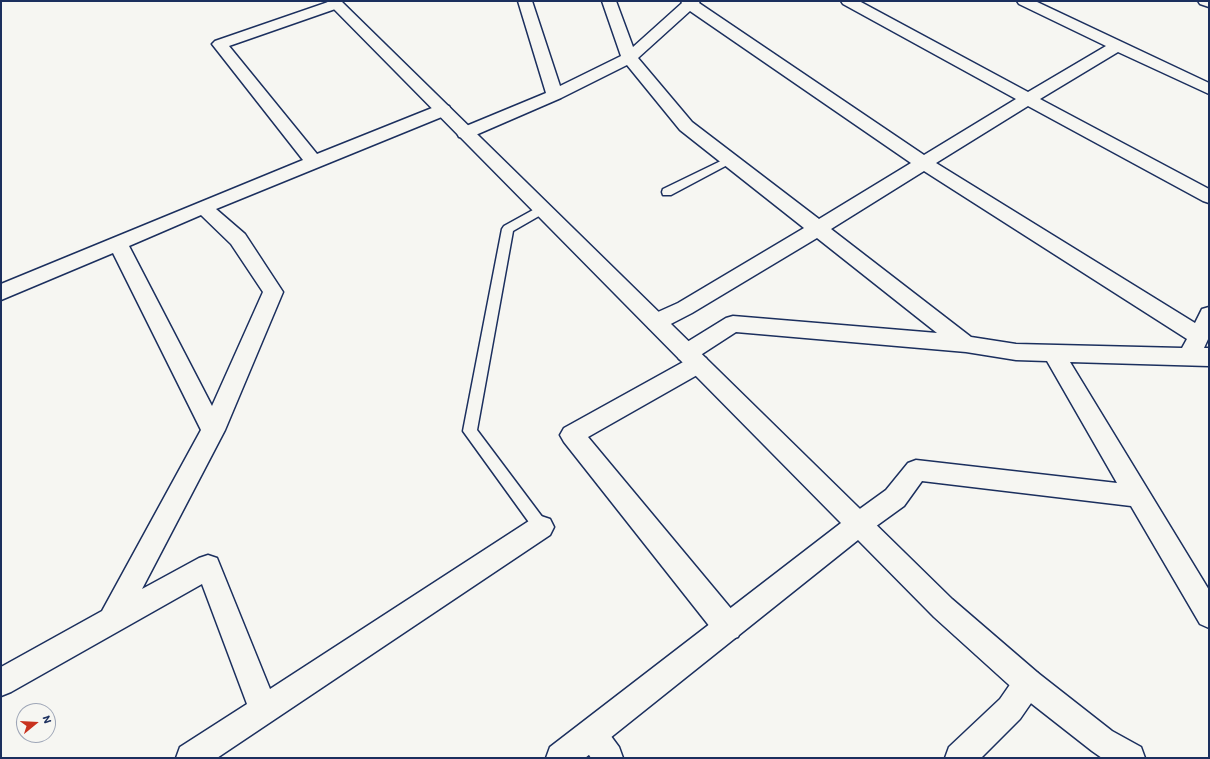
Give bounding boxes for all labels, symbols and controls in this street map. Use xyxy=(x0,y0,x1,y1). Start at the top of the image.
north arrow xyxy=(16,703,56,743)
text: N xyxy=(40,714,54,725)

